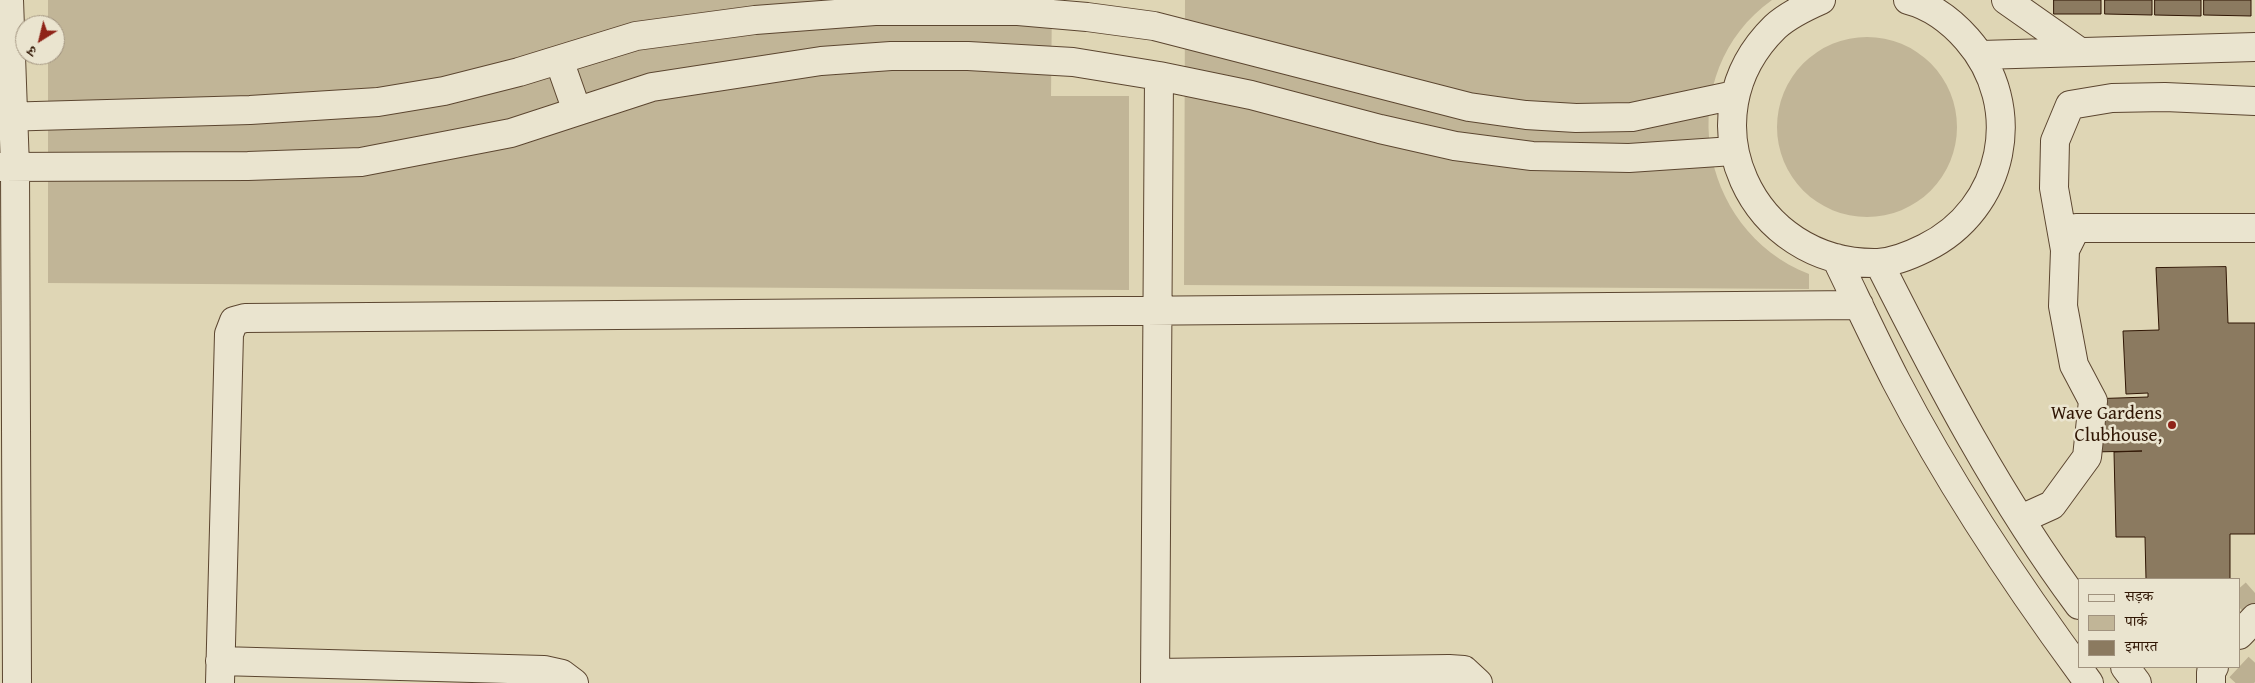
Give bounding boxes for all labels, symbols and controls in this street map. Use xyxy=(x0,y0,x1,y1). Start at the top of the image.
north arrow xyxy=(15,15,65,65)
text: उ xyxy=(23,41,41,62)
place label: Wave Gardens Clubhouse, xyxy=(2051,403,2162,447)
marker: Wave Gardens Clubhouse, xyxy=(2166,419,2178,431)
legend xyxy=(2078,578,2240,668)
text: सड़क xyxy=(2125,585,2153,606)
text: पार्क xyxy=(2125,610,2147,631)
text: इमारत xyxy=(2125,635,2158,656)

